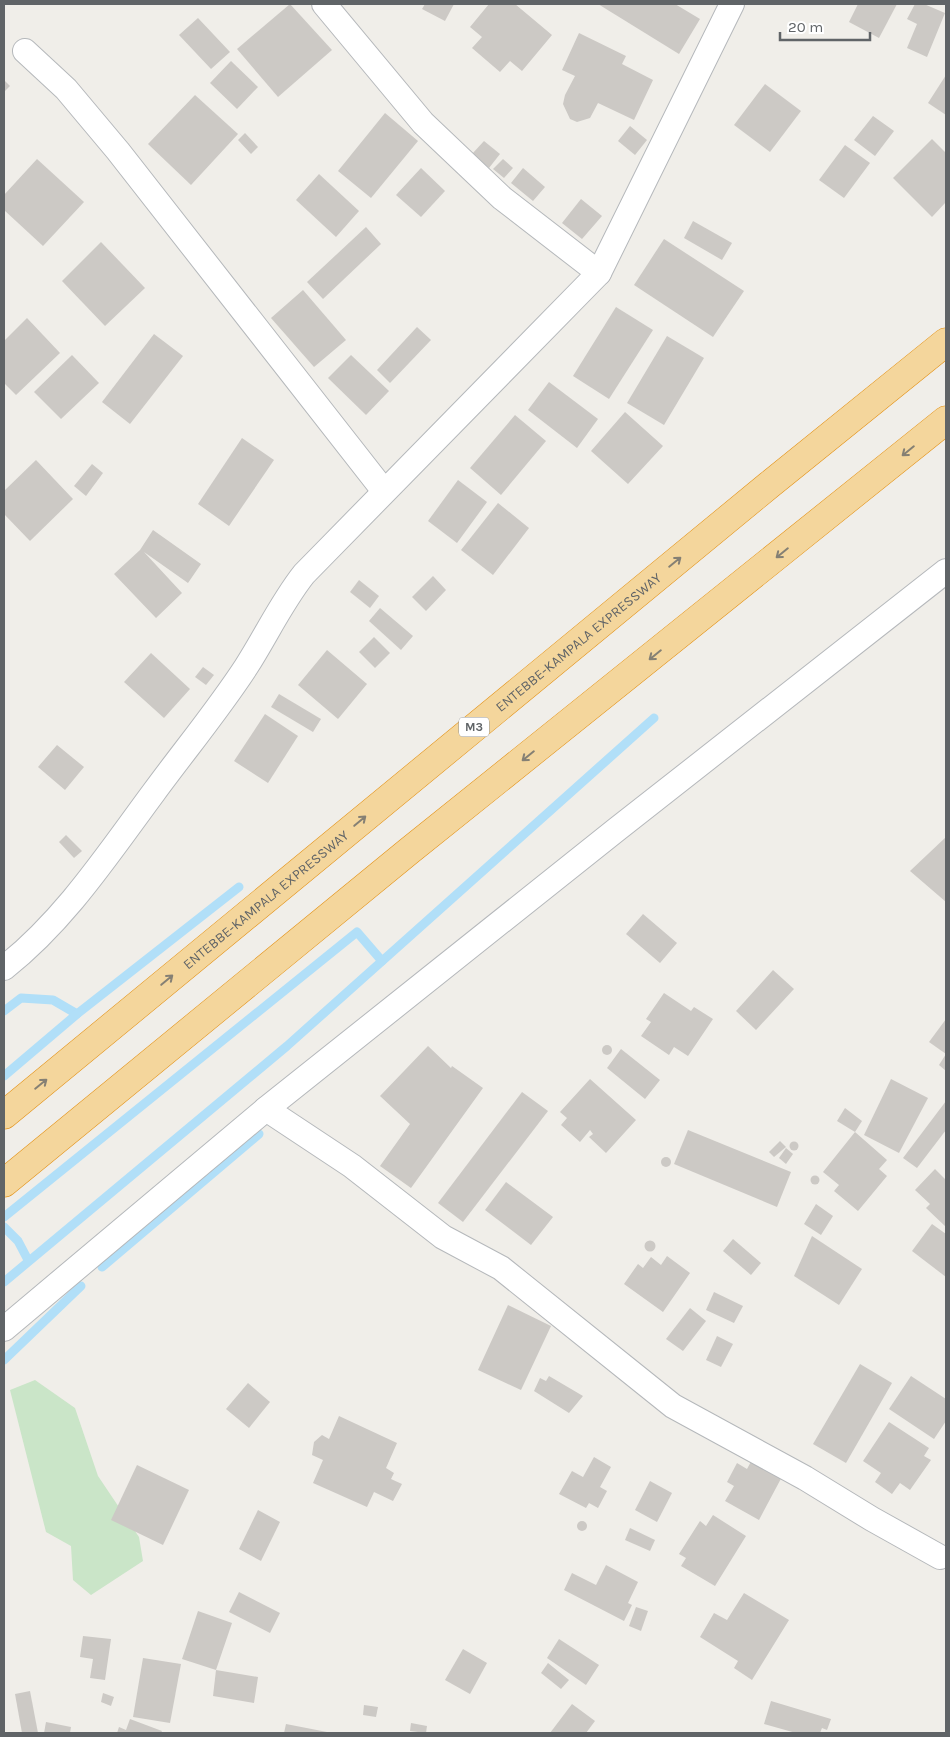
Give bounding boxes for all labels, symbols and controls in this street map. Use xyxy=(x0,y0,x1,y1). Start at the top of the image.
scale bar xyxy=(780,10,870,42)
text: 20 m xyxy=(788,18,823,36)
one-way arrow xyxy=(902,446,915,457)
one-way arrow xyxy=(776,548,789,559)
one-way arrow xyxy=(668,557,681,568)
street label: ENTEBBE-KAMPALA EXPRESSWAY xyxy=(492,569,665,715)
one-way arrow xyxy=(649,649,662,660)
road number: M3 xyxy=(459,718,489,736)
one-way arrow xyxy=(522,750,535,761)
one-way arrow xyxy=(353,815,366,827)
street label: ENTEBBE-KAMPALA EXPRESSWAY xyxy=(179,826,352,973)
one-way arrow xyxy=(160,975,173,986)
one-way arrow xyxy=(35,1078,48,1089)

